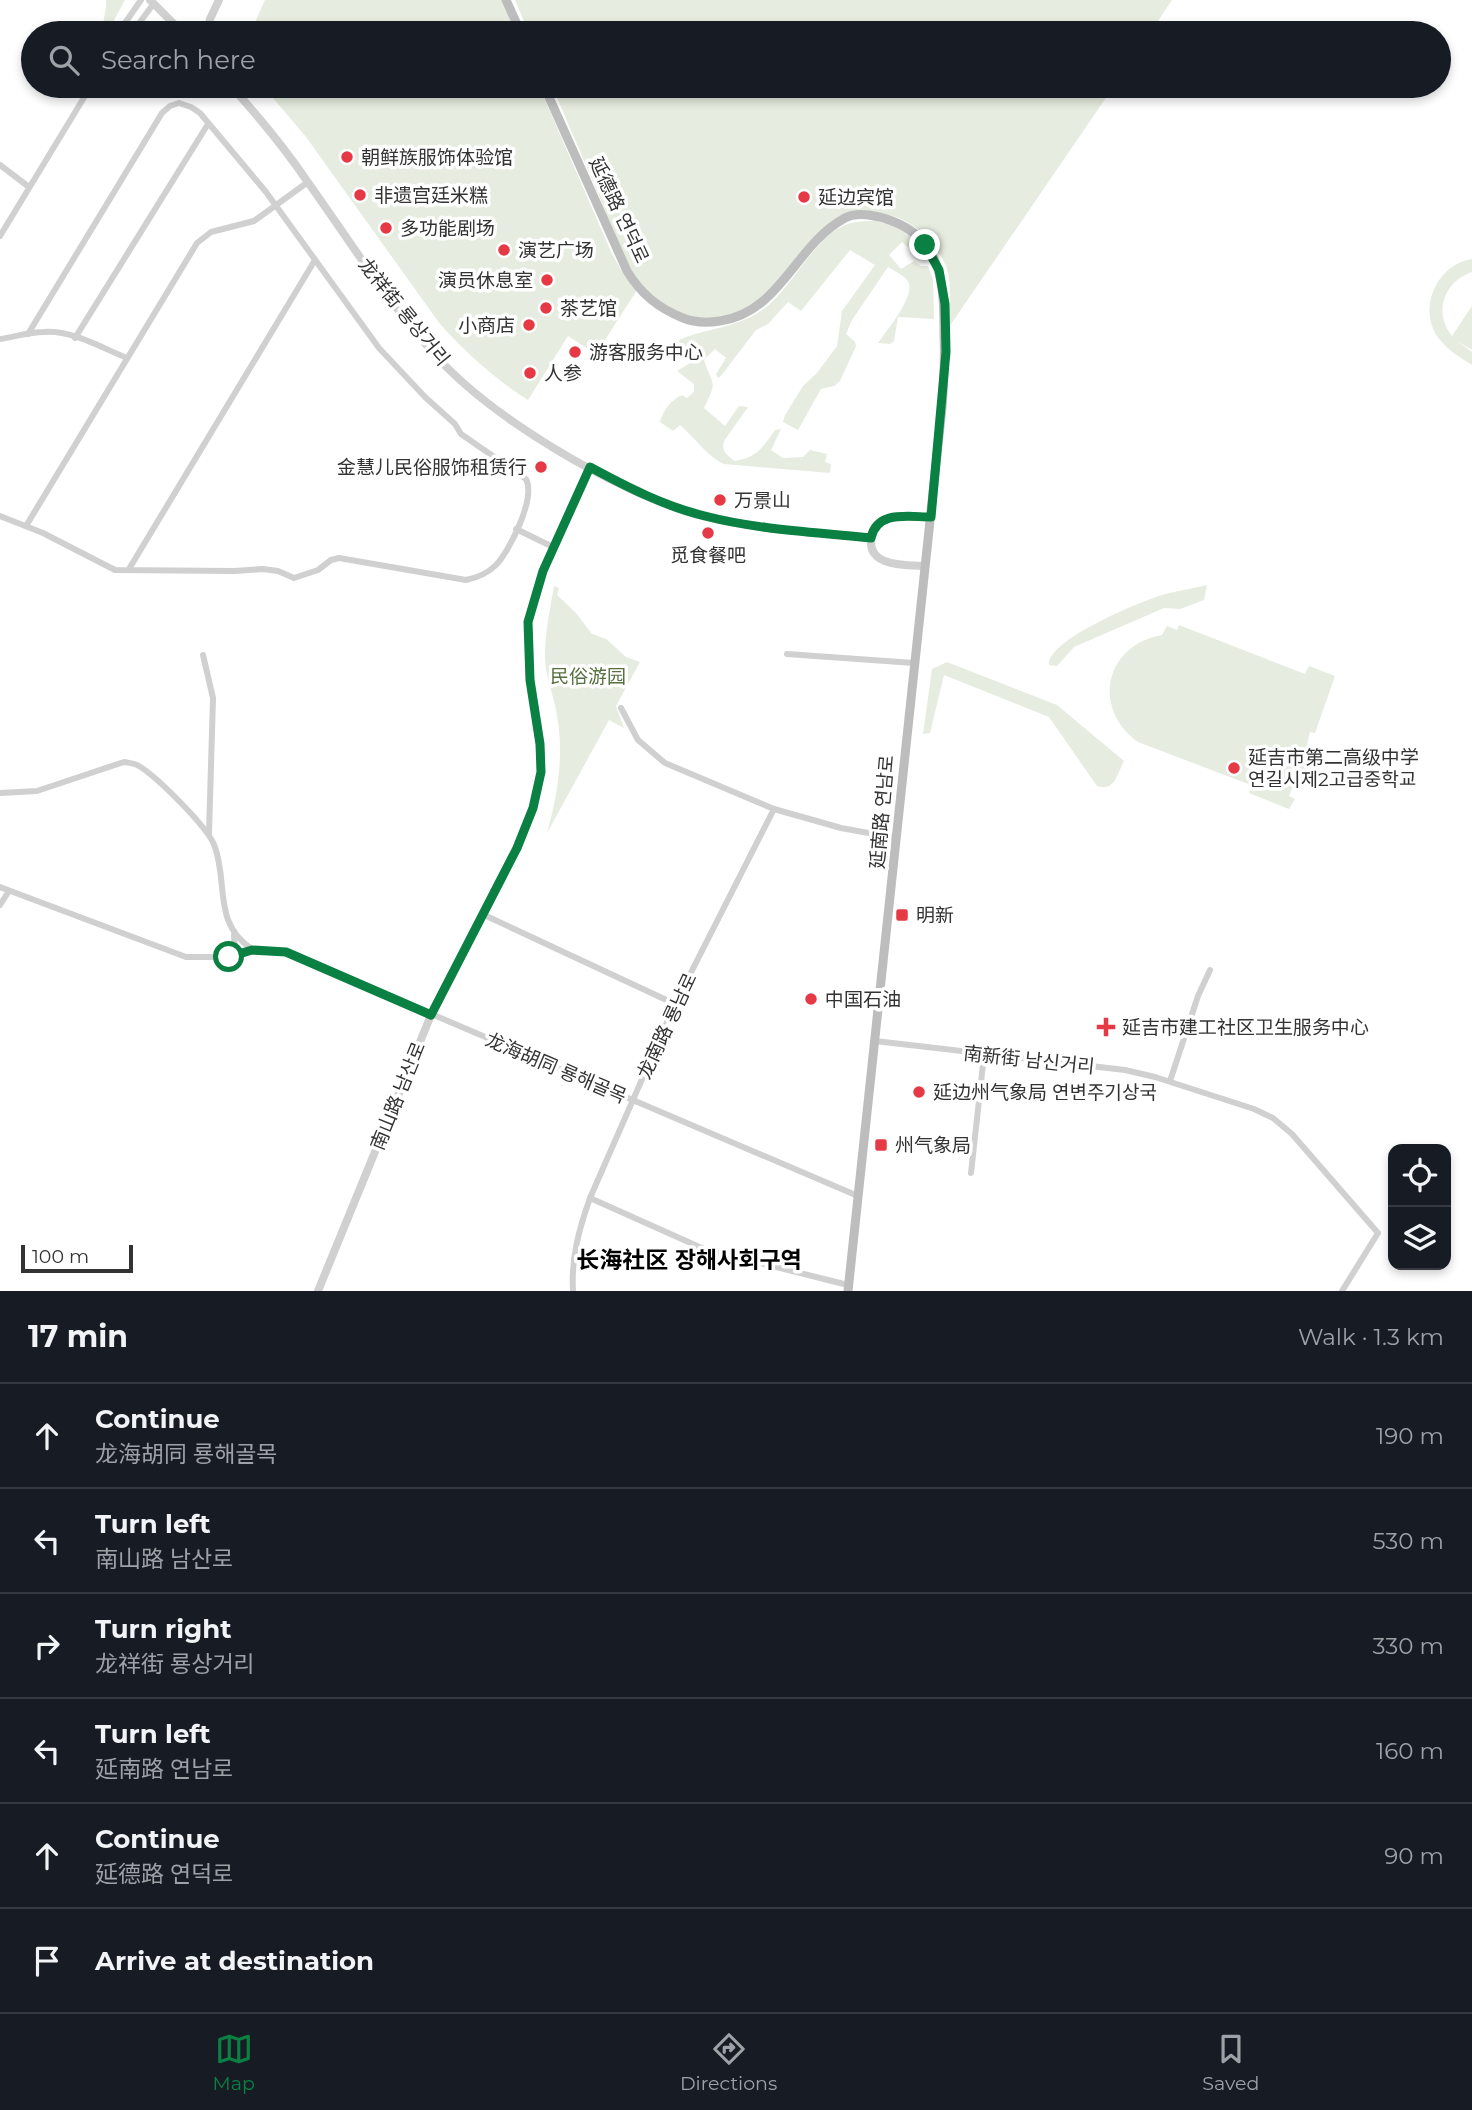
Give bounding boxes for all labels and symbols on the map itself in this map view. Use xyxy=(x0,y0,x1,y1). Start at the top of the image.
place label: 朝鲜族服饰体验馆 xyxy=(361,146,513,169)
marker: 朝鲜族服饰体验馆 xyxy=(339,149,355,165)
street label: 延德路 연덕로 xyxy=(584,153,654,267)
place label: 非遗宫廷米糕 xyxy=(374,184,488,207)
place label: 延边宾馆 xyxy=(818,186,894,209)
marker: 非遗宫廷米糕 xyxy=(352,187,368,203)
marker: 延边宾馆 xyxy=(796,189,812,205)
place label: 多功能剧场 xyxy=(400,217,495,240)
marker: 多功能剧场 xyxy=(378,220,394,236)
route end xyxy=(909,229,940,260)
place label: 演艺广场 xyxy=(518,239,594,262)
marker: 演艺广场 xyxy=(496,242,512,258)
street label: 龙祥街 룡상거리 xyxy=(354,254,454,370)
place label: 演员休息室 xyxy=(438,269,533,292)
marker: 演员休息室 xyxy=(539,272,555,288)
place label: 茶艺馆 xyxy=(560,297,617,320)
marker: 茶艺馆 xyxy=(538,300,554,316)
place label: 小商店 xyxy=(458,314,515,337)
marker: 小商店 xyxy=(521,317,537,333)
place label: 游客服务中心 xyxy=(589,341,703,364)
marker: 游客服务中心 xyxy=(567,344,583,360)
place label: 人参 xyxy=(544,362,582,385)
marker: 人参 xyxy=(522,365,538,381)
place label: 金慧儿民俗服饰租赁行 xyxy=(337,456,527,479)
marker: 金慧儿民俗服饰租赁行 xyxy=(533,459,549,475)
place label: 万景山 xyxy=(734,489,791,512)
marker: 万景山 xyxy=(712,492,728,508)
marker: 觅食餐吧 xyxy=(700,525,716,541)
place label: 觅食餐吧 xyxy=(670,544,746,567)
park label: 民俗游园 xyxy=(550,665,626,688)
place label: 延吉市第二高级中学 연길시제2고급중학교 xyxy=(1248,746,1419,791)
street label: 延南路 연남로 xyxy=(866,754,898,870)
marker: 延吉市第二高级中学 연길시제2고급중학교 xyxy=(1226,760,1242,776)
place label: 明新 xyxy=(916,904,954,927)
marker: 明新 xyxy=(894,907,910,923)
route start xyxy=(213,941,244,972)
street label: 龙南路 룡남로 xyxy=(632,969,702,1083)
place label: 中国石油 xyxy=(825,988,901,1011)
marker: 中国石油 xyxy=(803,991,819,1007)
place label: 延吉市建工社区卫生服务中心 xyxy=(1122,1016,1369,1039)
marker: 延吉市建工社区卫生服务中心 xyxy=(1096,1017,1116,1037)
street label: 龙海胡同 룡해골목 xyxy=(482,1028,630,1108)
street label: 南山路 남산로 xyxy=(366,1039,430,1153)
street label: 南新街 남신거리 xyxy=(962,1042,1096,1078)
place label: 延边州气象局 연변주기상국 xyxy=(933,1081,1157,1104)
marker: 延边州气象局 연변주기상국 xyxy=(911,1084,927,1100)
place label: 州气象局 xyxy=(895,1134,971,1157)
marker: 州气象局 xyxy=(873,1137,889,1153)
scale bar xyxy=(21,1242,133,1274)
district label: 长海社区 장해사회구역 xyxy=(576,1246,802,1274)

